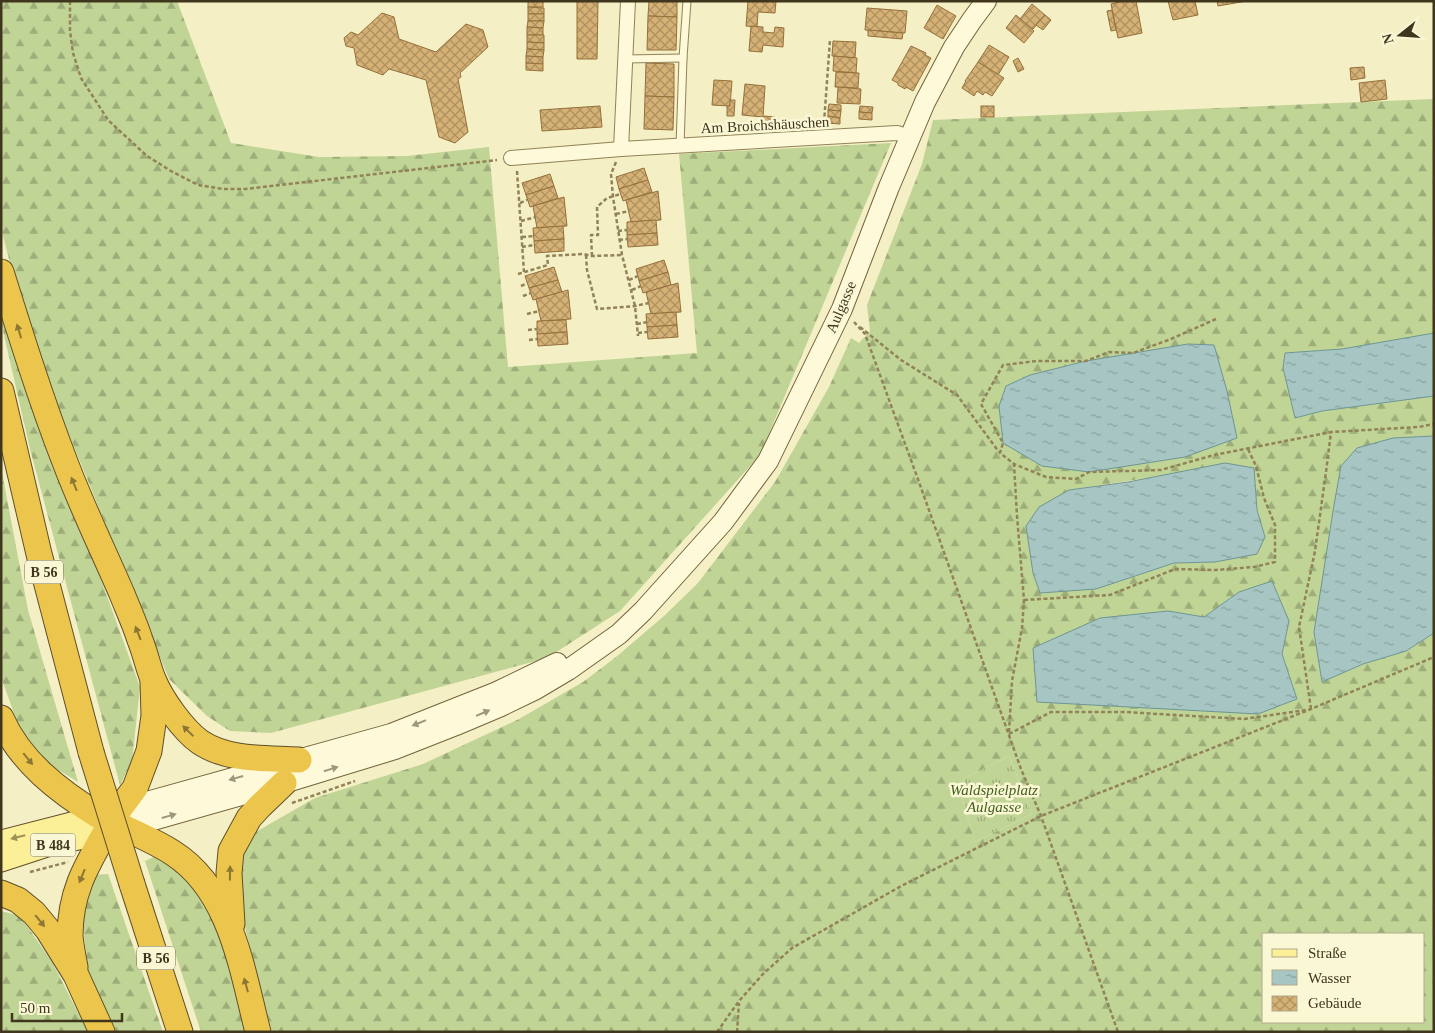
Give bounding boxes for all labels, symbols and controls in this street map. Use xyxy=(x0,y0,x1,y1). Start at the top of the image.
north arrow xyxy=(1375,10,1425,60)
text: N xyxy=(1379,32,1397,46)
street label: Am Broichshäuschen xyxy=(700,114,830,136)
street label: Aulgasse xyxy=(823,278,859,335)
one-way arrow xyxy=(15,323,23,338)
one-way arrow xyxy=(70,476,78,491)
road number: B 56 xyxy=(25,560,63,584)
one-way arrow xyxy=(134,625,142,640)
one-way arrow xyxy=(476,709,490,717)
one-way arrow xyxy=(412,719,426,727)
one-way arrow xyxy=(182,725,194,737)
one-way arrow xyxy=(22,752,33,765)
one-way arrow xyxy=(323,764,338,772)
one-way arrow xyxy=(228,774,243,782)
park label: Waldspielplatz Aulgasse xyxy=(950,782,1038,815)
one-way arrow xyxy=(162,811,177,819)
one-way arrow xyxy=(10,833,25,841)
road number: B 484 xyxy=(30,834,76,856)
one-way arrow xyxy=(226,864,234,880)
one-way arrow xyxy=(78,869,86,884)
one-way arrow xyxy=(35,914,46,927)
legend xyxy=(1262,933,1425,1023)
text: Straße xyxy=(1308,945,1347,961)
road number: B 56 xyxy=(137,946,175,970)
text: Wasser xyxy=(1308,970,1351,986)
one-way arrow xyxy=(241,978,249,993)
scale bar xyxy=(12,990,122,1022)
text: Gebäude xyxy=(1308,995,1362,1011)
text: 50 m xyxy=(20,1000,51,1016)

